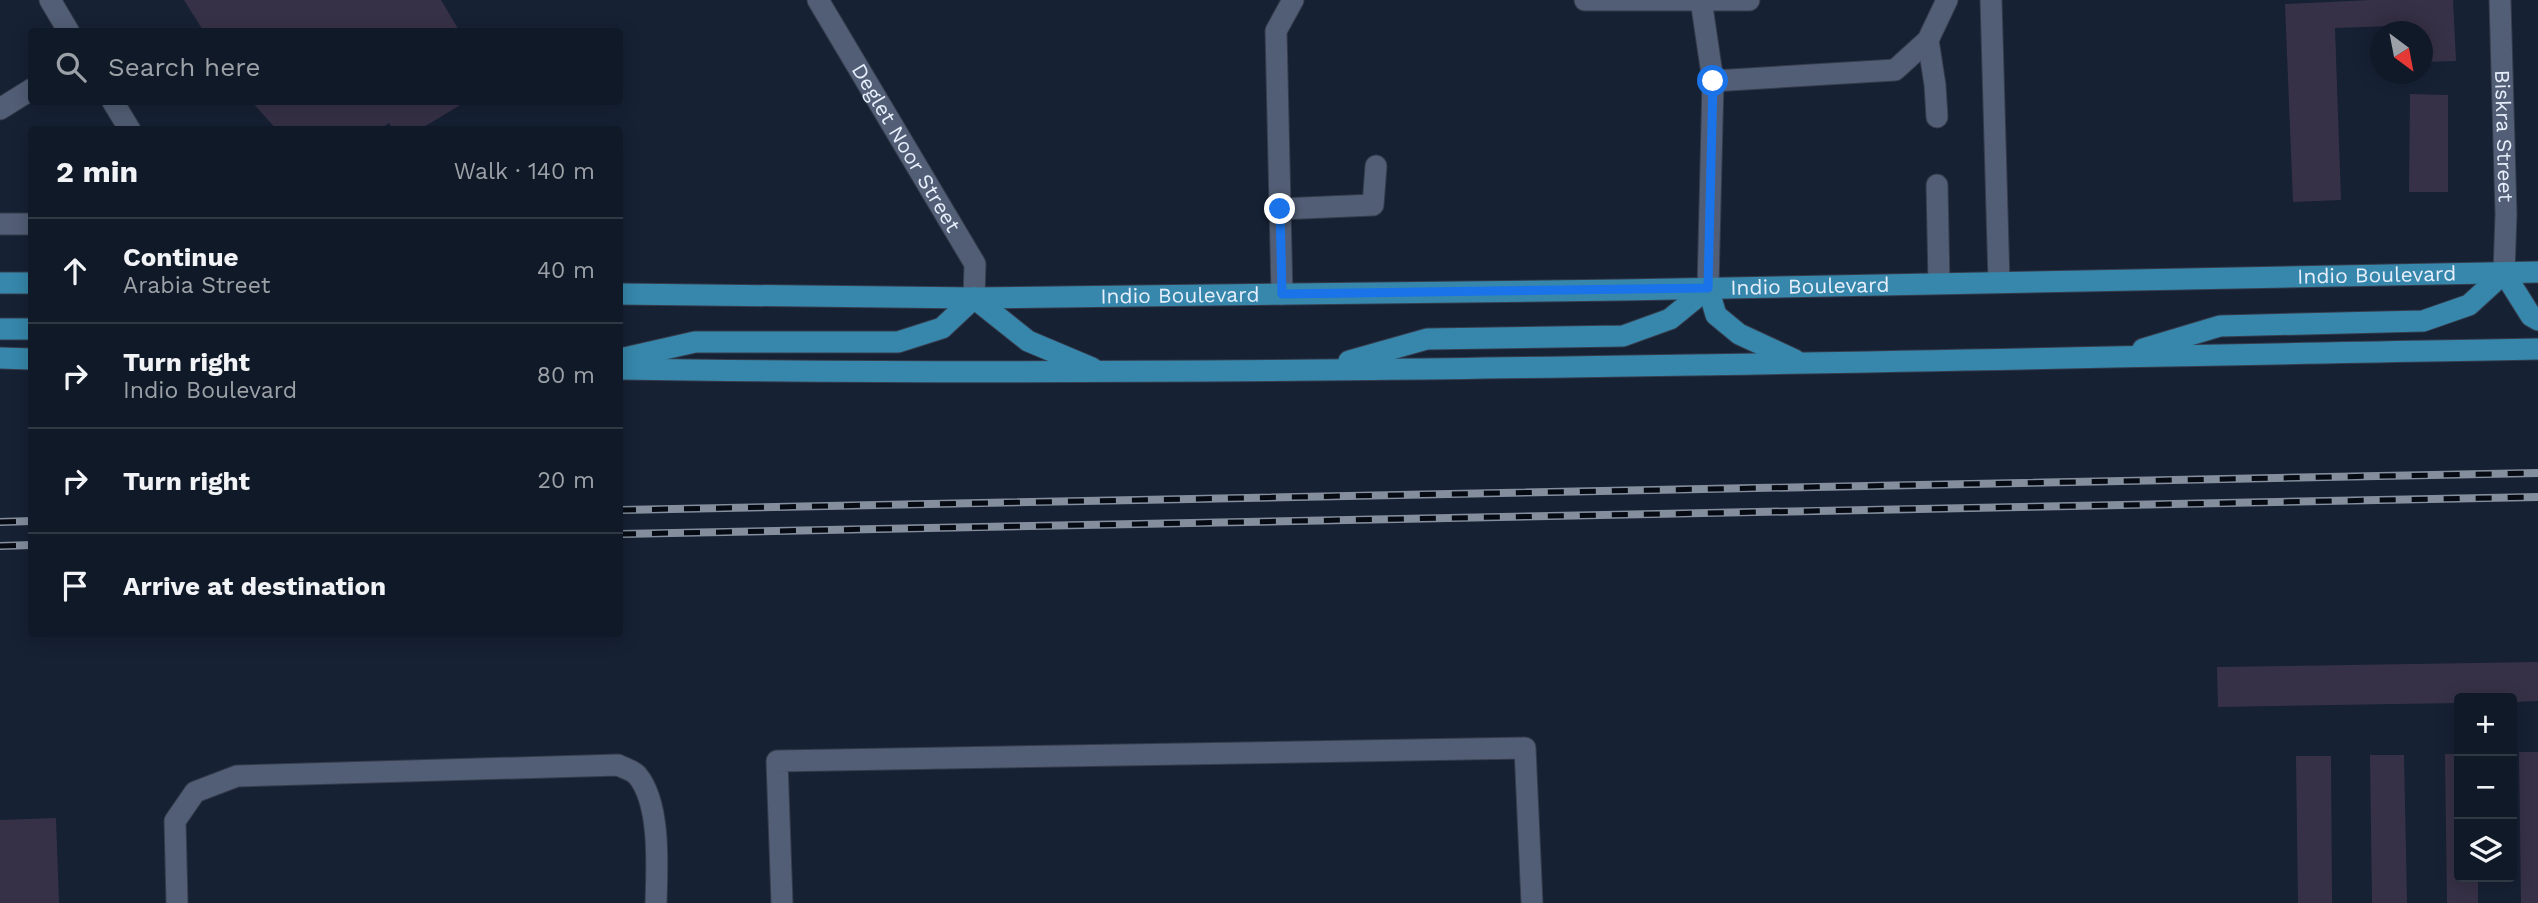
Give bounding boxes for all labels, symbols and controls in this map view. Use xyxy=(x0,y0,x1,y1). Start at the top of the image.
north arrow xyxy=(2370,21,2433,84)
search box xyxy=(28,28,623,105)
icon: search xyxy=(52,48,90,86)
text: Search here xyxy=(108,52,260,82)
street label: Deglet Noor Street xyxy=(847,59,966,237)
route start xyxy=(1697,65,1728,96)
street label: Biskra Street xyxy=(2490,69,2519,203)
text: 2 min xyxy=(56,154,138,189)
text: Walk · 140 m xyxy=(454,158,595,185)
route end xyxy=(1264,193,1295,224)
text: Continue xyxy=(123,242,239,272)
icon: ahead xyxy=(56,252,94,290)
text: 40 m xyxy=(537,257,595,284)
street label: Indio Boulevard xyxy=(2297,261,2457,289)
text: Arabia Street xyxy=(123,272,270,299)
street label: Indio Boulevard xyxy=(1730,272,1890,300)
street label: Indio Boulevard xyxy=(1100,281,1260,308)
text: Turn right xyxy=(123,347,250,377)
icon: right xyxy=(56,357,94,395)
text: 80 m xyxy=(537,362,595,389)
text: Indio Boulevard xyxy=(123,377,297,404)
icon: right xyxy=(56,462,94,500)
text: Turn right xyxy=(123,466,250,496)
text: 20 m xyxy=(538,467,595,494)
icon: arrive xyxy=(56,567,94,605)
text: Arrive at destination xyxy=(123,571,386,601)
map controls xyxy=(2454,693,2517,882)
button: + xyxy=(2454,693,2517,756)
button: − xyxy=(2454,756,2517,819)
button: layers xyxy=(2454,819,2517,882)

